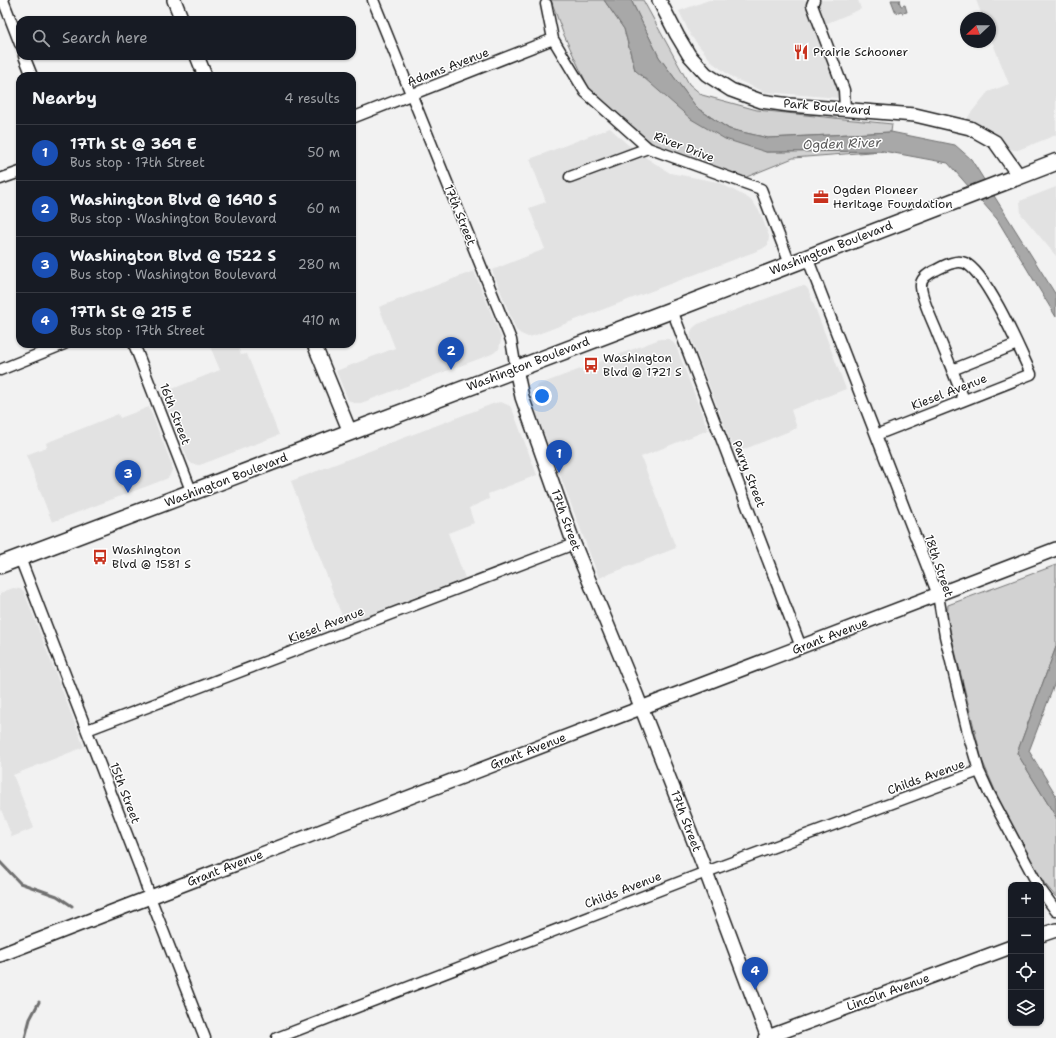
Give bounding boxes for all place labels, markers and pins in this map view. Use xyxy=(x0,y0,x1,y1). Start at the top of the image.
restaurant icon: Prairie Schooner xyxy=(792,43,810,61)
place label: Prairie Schooner xyxy=(813,44,909,60)
place label: Ogden Pioneer Heritage Foundation xyxy=(833,182,953,212)
office icon: Ogden Pioneer Heritage Foundation xyxy=(812,188,830,206)
pin: 2 xyxy=(438,337,464,370)
place label: Washington Blvd @ 1721 S xyxy=(603,350,682,380)
bus stop icon: Washington Blvd @ 1721 S xyxy=(582,356,600,374)
pin: 1 xyxy=(546,440,572,473)
pin: 3 xyxy=(115,460,141,493)
place label: Washington Blvd @ 1581 S xyxy=(112,542,191,572)
bus stop icon: Washington Blvd @ 1581 S xyxy=(91,548,109,566)
pin: 4 xyxy=(742,957,768,990)

